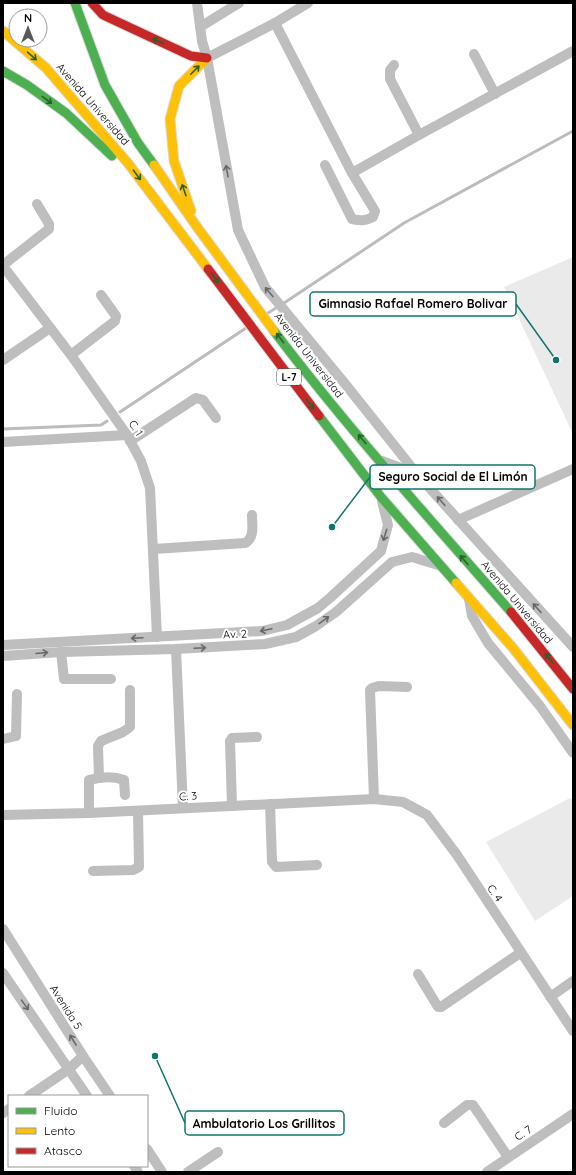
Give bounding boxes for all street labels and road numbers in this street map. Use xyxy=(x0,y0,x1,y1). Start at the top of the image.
street label: Avenida Universidad xyxy=(54,60,132,148)
street label: Avenida Universidad xyxy=(271,310,347,400)
road number: L-7 xyxy=(277,369,301,385)
street label: C. 1 xyxy=(126,417,146,439)
street label: Avenida Universidad xyxy=(478,558,556,646)
street label: Av. 2 xyxy=(223,626,247,642)
street label: C. 3 xyxy=(179,789,198,803)
street label: C. 4 xyxy=(484,882,506,905)
street label: Avenida 5 xyxy=(47,982,85,1032)
street label: C. 7 xyxy=(512,1122,535,1144)

